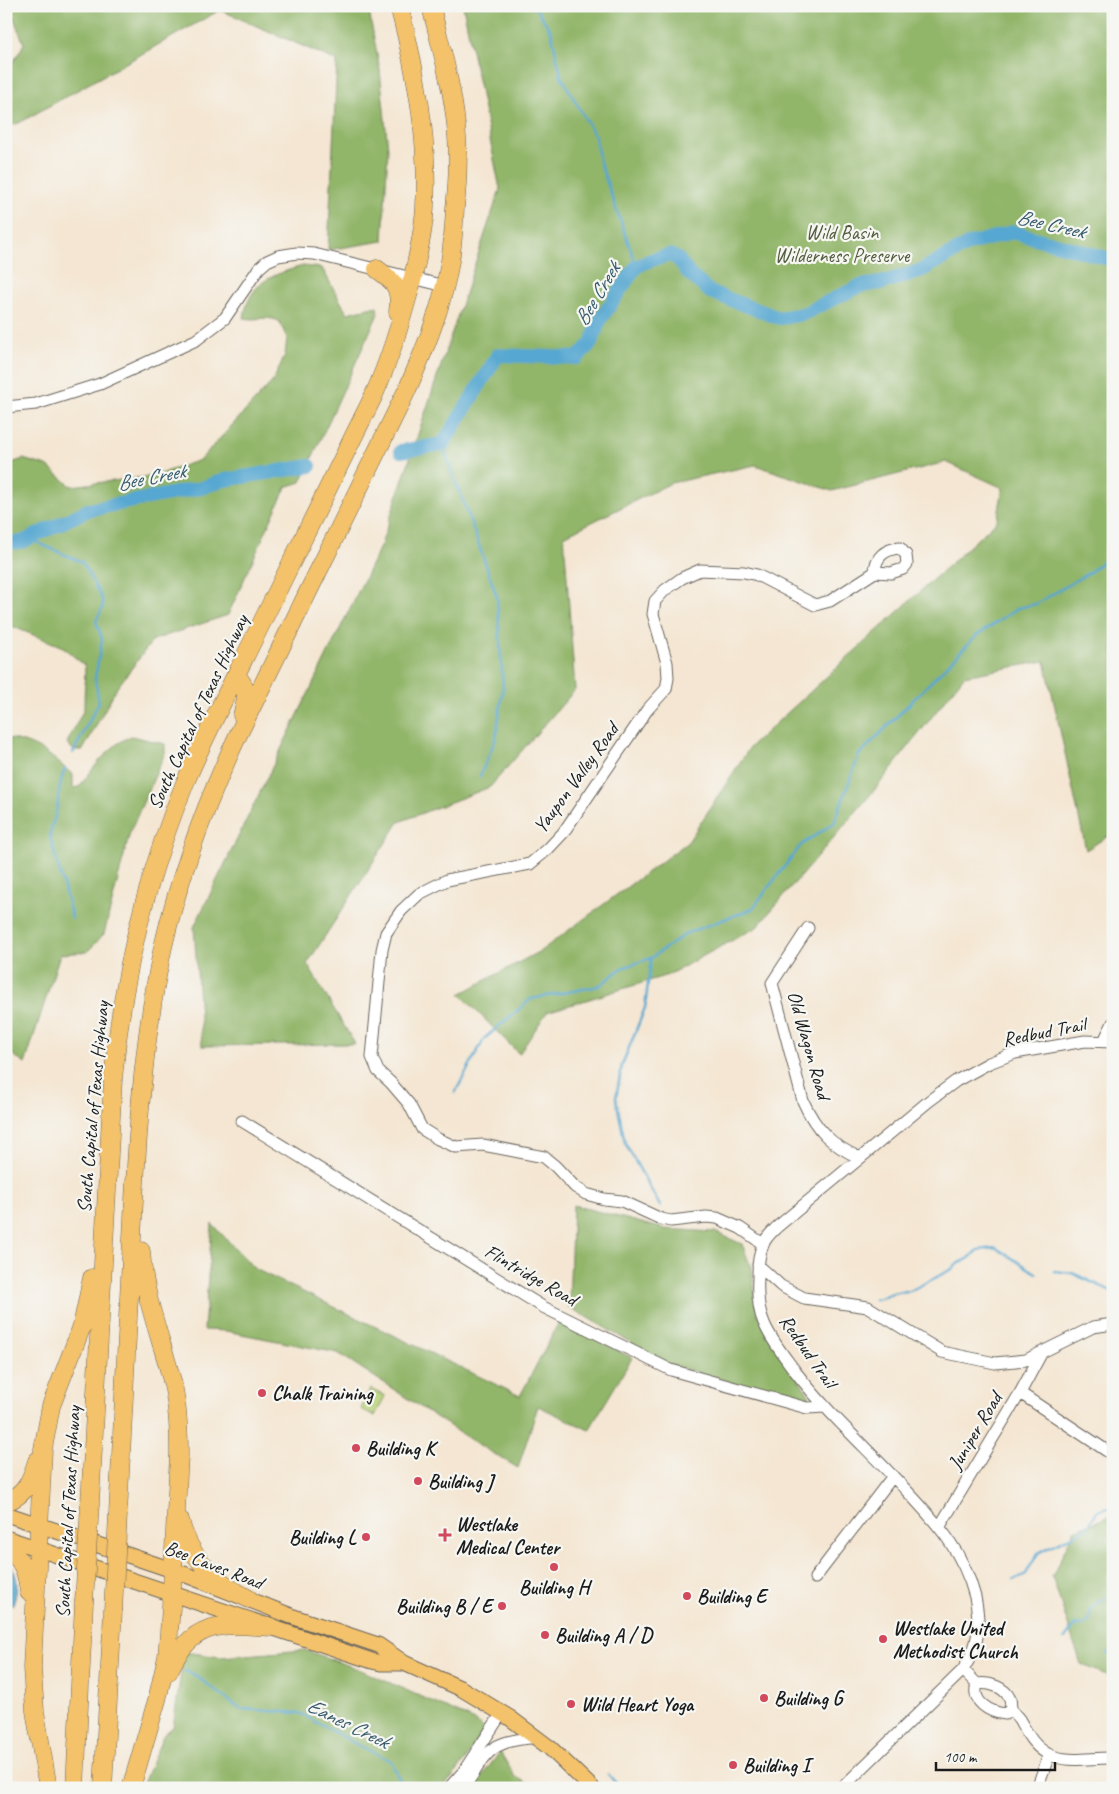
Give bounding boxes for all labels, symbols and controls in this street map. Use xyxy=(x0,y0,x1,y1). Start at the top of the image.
water label: Bee Creek xyxy=(1015,204,1091,245)
park label: Wild Basin Wilderness Preserve xyxy=(775,220,911,268)
water label: Bee Creek xyxy=(568,255,628,330)
water label: Bee Creek xyxy=(115,457,190,496)
street label: South Capital of Texas Highway xyxy=(142,609,255,813)
street label: Yaupon Valley Road xyxy=(528,716,626,838)
street label: Old Wagon Road xyxy=(782,988,837,1105)
street label: South Capital of Texas Highway xyxy=(71,998,115,1214)
street label: Redbud Trail xyxy=(1000,1011,1091,1052)
street label: Flintridge Road xyxy=(480,1238,585,1313)
street label: Redbud Trail xyxy=(774,1310,844,1395)
place label: Chalk Training xyxy=(272,1381,375,1406)
street label: Juniper Road xyxy=(942,1385,1009,1475)
marker: Chalk Training xyxy=(256,1387,268,1399)
street label: South Capital of Texas Highway xyxy=(50,1403,86,1618)
place label: Building K xyxy=(366,1436,439,1461)
marker: Building K xyxy=(350,1442,362,1454)
place label: Building J xyxy=(428,1469,497,1494)
marker: Building J xyxy=(412,1475,424,1487)
place label: Westlake Medical Center xyxy=(456,1512,562,1560)
place label: Building L xyxy=(289,1525,357,1550)
marker: Westlake Medical Center xyxy=(438,1528,452,1542)
marker: Building L xyxy=(360,1531,372,1543)
street label: Bee Caves Road xyxy=(161,1535,270,1596)
marker: Building H xyxy=(548,1561,560,1573)
place label: Building H xyxy=(519,1575,593,1600)
place label: Building E xyxy=(697,1584,770,1609)
marker: Building E xyxy=(681,1590,693,1602)
place label: Building B / E xyxy=(396,1594,495,1619)
marker: Building B / E xyxy=(496,1600,508,1612)
place label: Westlake United Methodist Church xyxy=(893,1616,1018,1664)
place label: Building A / D xyxy=(555,1623,654,1648)
marker: Building A / D xyxy=(539,1629,551,1641)
marker: Westlake United Methodist Church xyxy=(877,1633,889,1645)
place label: Building G xyxy=(774,1686,846,1711)
water label: Eanes Creek xyxy=(303,1692,396,1755)
place label: Wild Heart Yoga xyxy=(581,1692,695,1717)
marker: Building G xyxy=(758,1692,770,1704)
marker: Wild Heart Yoga xyxy=(565,1698,577,1710)
scale bar xyxy=(936,1739,1055,1771)
text: 100 m xyxy=(944,1748,978,1767)
place label: Building I xyxy=(743,1753,815,1778)
marker: Building I xyxy=(727,1759,739,1771)

